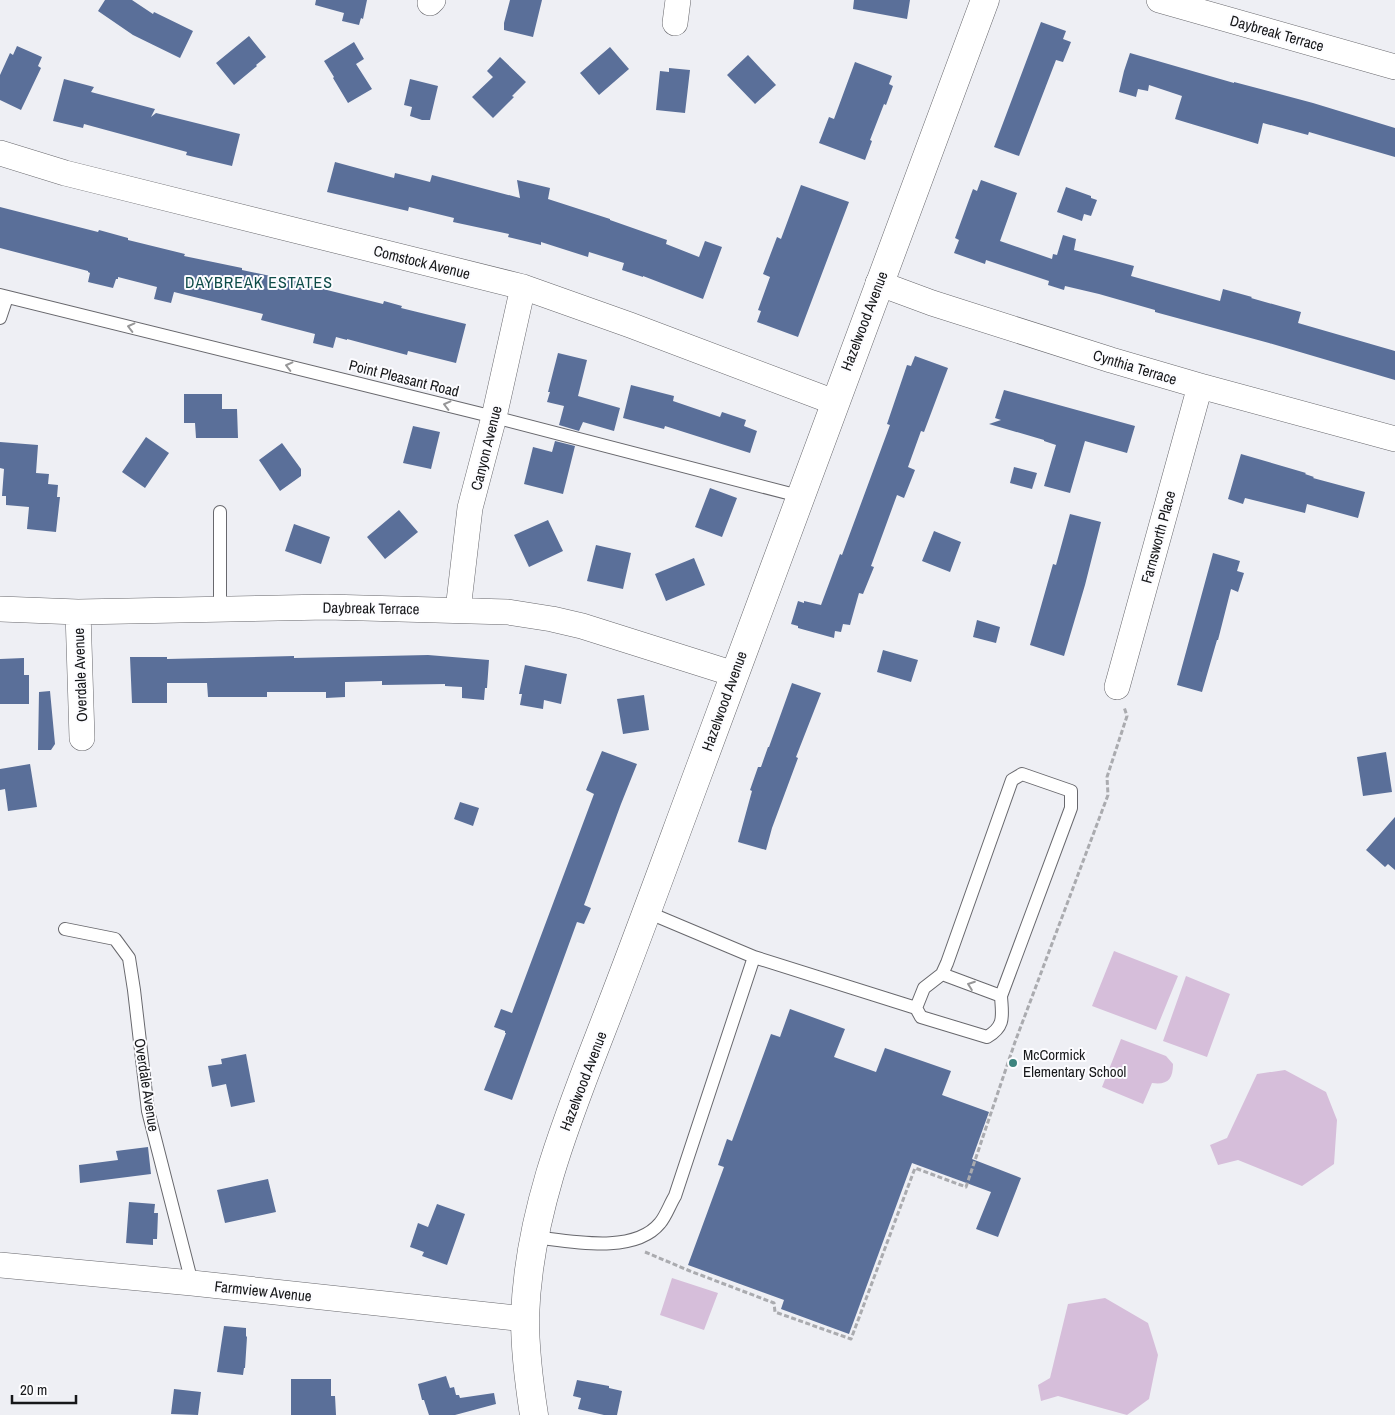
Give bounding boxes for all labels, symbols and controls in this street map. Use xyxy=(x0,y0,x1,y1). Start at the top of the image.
street label: Daybreak Terrace xyxy=(1228,10,1327,56)
street label: Comstock Avenue xyxy=(371,240,473,284)
street label: Hazelwood Avenue xyxy=(835,268,893,374)
district label: DAYBREAK ESTATES xyxy=(185,271,333,293)
one-way arrow xyxy=(128,323,136,333)
street label: Cynthia Terrace xyxy=(1091,344,1180,390)
street label: Point Pleasant Road xyxy=(347,354,461,402)
one-way arrow xyxy=(285,361,294,372)
one-way arrow xyxy=(442,400,451,411)
street label: Canyon Avenue xyxy=(465,403,507,493)
street label: Farnsworth Place xyxy=(1136,488,1180,586)
street label: Daybreak Terrace xyxy=(322,597,420,619)
street label: Overdale Avenue xyxy=(68,627,92,722)
street label: Hazelwood Avenue xyxy=(696,648,752,754)
one-way arrow xyxy=(968,981,976,991)
street label: Hazelwood Avenue xyxy=(554,1028,612,1134)
street label: Overdale Avenue xyxy=(129,1037,165,1133)
place label: McCormick Elementary School xyxy=(1023,1044,1126,1082)
marker: McCormick Elementary School xyxy=(1007,1057,1019,1069)
street label: Farmview Avenue xyxy=(213,1275,313,1307)
scale bar xyxy=(12,1372,76,1404)
text: 20 m xyxy=(20,1379,47,1400)

